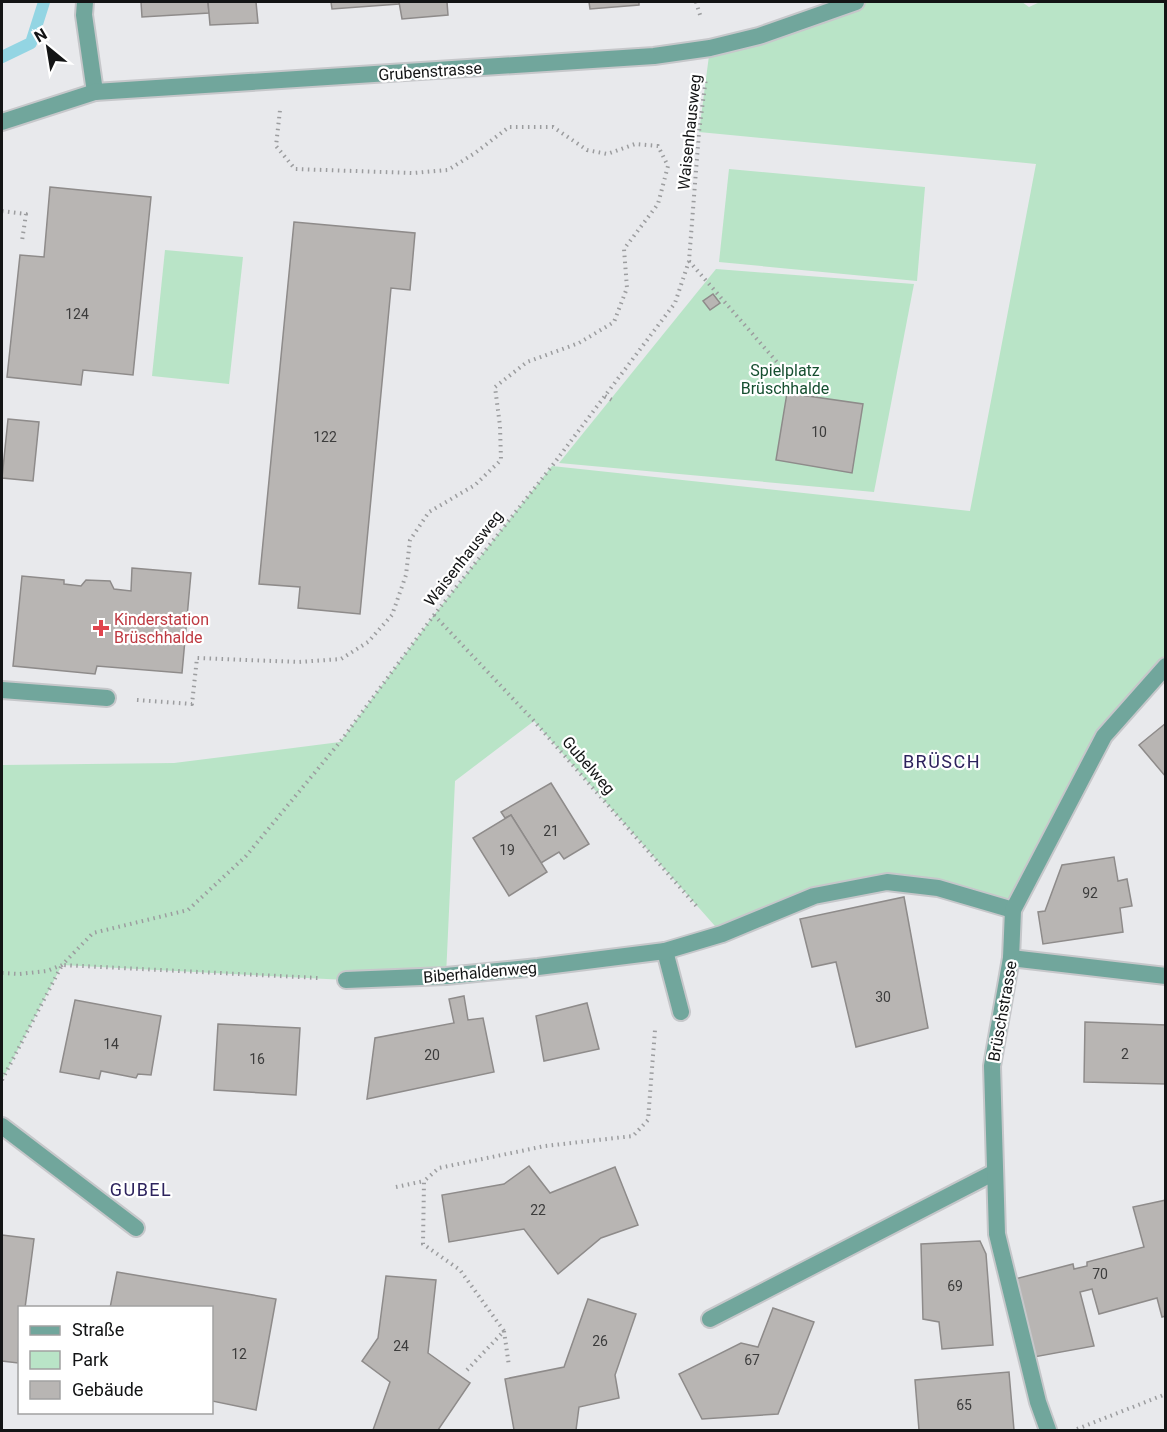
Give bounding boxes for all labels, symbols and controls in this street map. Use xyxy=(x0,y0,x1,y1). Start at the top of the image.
north arrow xyxy=(18,18,78,78)
text: N xyxy=(31,24,50,46)
street label: Grubenstrasse xyxy=(378,58,482,85)
street label: Waisenhausweg xyxy=(674,73,705,191)
house number: 124 xyxy=(65,306,89,322)
park label: Spielplatz Brüschhalde xyxy=(741,361,829,398)
house number: 10 xyxy=(811,424,827,440)
house number: 122 xyxy=(313,429,337,445)
street label: Waisenhausweg xyxy=(420,507,507,610)
place label: Kinderstation Brüschhalde xyxy=(114,610,209,647)
marker: Kinderstation Brüschhalde xyxy=(92,619,110,637)
street label: Gubelweg xyxy=(558,732,619,798)
district label: BRÜSCH xyxy=(903,751,981,772)
house number: 21 xyxy=(543,823,559,839)
house number: 19 xyxy=(499,842,515,858)
house number: 92 xyxy=(1082,885,1098,901)
street label: Biberhaldenweg xyxy=(422,958,538,987)
street label: Brüschstrasse xyxy=(984,959,1021,1063)
house number: 30 xyxy=(875,989,891,1005)
house number: 14 xyxy=(103,1036,119,1052)
house number: 2 xyxy=(1121,1046,1129,1062)
house number: 20 xyxy=(424,1047,440,1063)
house number: 16 xyxy=(249,1051,265,1067)
district label: GUBEL xyxy=(110,1179,172,1200)
house number: 22 xyxy=(530,1202,546,1218)
house number: 70 xyxy=(1092,1266,1108,1282)
house number: 69 xyxy=(947,1278,963,1294)
legend xyxy=(18,1306,213,1414)
text: Straße xyxy=(72,1319,124,1340)
house number: 26 xyxy=(592,1333,608,1349)
house number: 24 xyxy=(393,1338,409,1354)
house number: 12 xyxy=(231,1346,247,1362)
text: Park xyxy=(72,1349,109,1370)
house number: 67 xyxy=(744,1352,760,1368)
text: Gebäude xyxy=(72,1379,143,1400)
house number: 65 xyxy=(956,1397,972,1413)

